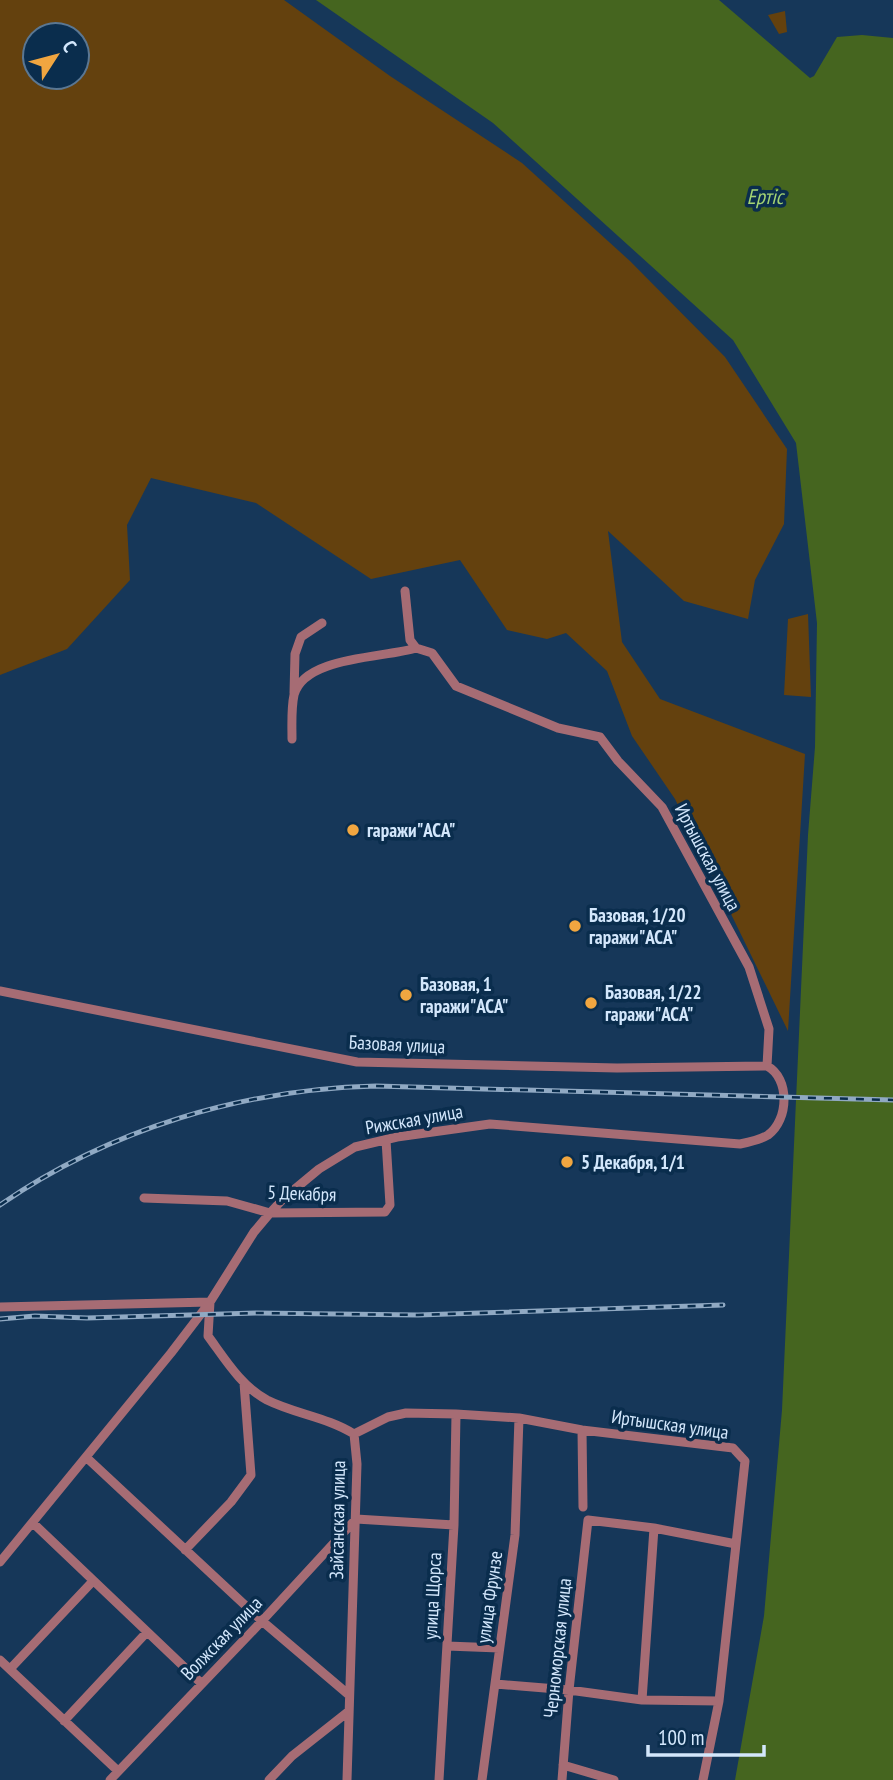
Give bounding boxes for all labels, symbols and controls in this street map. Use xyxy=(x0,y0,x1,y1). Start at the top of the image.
north arrow xyxy=(21,21,91,91)
text: С xyxy=(57,35,82,57)
water label: Ертіс xyxy=(747,183,786,210)
street label: Иртышская улица xyxy=(670,799,746,915)
place label: гаражи"ACА" xyxy=(367,818,455,842)
marker: гаражи"ACА" xyxy=(345,822,361,838)
place label: Базовая, 1/20 гаражи"ACА" xyxy=(589,903,686,949)
marker: Базовая, 1/20 гаражи"ACА" xyxy=(567,918,583,934)
place label: Базовая, 1 гаражи"ACА" xyxy=(420,972,508,1018)
place label: Базовая, 1/22 гаражи"ACА" xyxy=(605,980,702,1026)
marker: Базовая, 1 гаражи"ACА" xyxy=(398,987,414,1003)
marker: Базовая, 1/22 гаражи"ACА" xyxy=(583,995,599,1011)
street label: Базовая улица xyxy=(348,1029,446,1059)
street label: Рижская улица xyxy=(363,1099,465,1139)
place label: 5 Декабря, 1/1 xyxy=(581,1150,685,1174)
marker: 5 Декабря, 1/1 xyxy=(559,1154,575,1170)
street label: 5 Декабря xyxy=(267,1180,337,1206)
street label: Иртышская улица xyxy=(610,1404,730,1444)
street label: Зайсанская улица xyxy=(324,1460,350,1580)
street label: улица Фрунзе xyxy=(471,1549,507,1645)
street label: улица Щорса xyxy=(418,1552,446,1640)
street label: Черноморская улица xyxy=(538,1577,576,1719)
street label: Волжская улица xyxy=(175,1591,267,1685)
scale bar xyxy=(648,1714,764,1758)
text: 100 m xyxy=(658,1724,704,1751)

